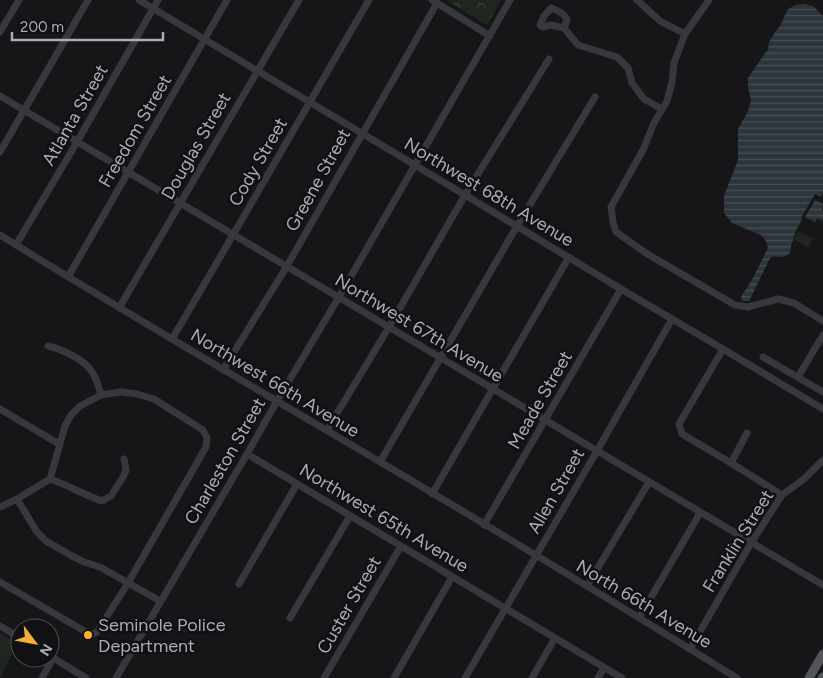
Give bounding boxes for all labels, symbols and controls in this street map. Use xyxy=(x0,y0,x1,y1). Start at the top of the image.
scale bar xyxy=(12,10,164,42)
text: 200 m xyxy=(20,18,64,36)
street label: Atlanta Street xyxy=(37,60,113,169)
street label: Freedom Street xyxy=(94,71,176,191)
street label: Douglas Street xyxy=(157,88,236,203)
street label: Cody Street xyxy=(224,114,292,210)
street label: Greene Street xyxy=(281,125,355,235)
street label: Northwest 68th Avenue xyxy=(400,133,578,251)
street label: Northwest 67th Avenue xyxy=(331,269,507,387)
street label: Northwest 66th Avenue xyxy=(187,324,364,442)
street label: Meade Street xyxy=(503,347,577,453)
street label: Charleston Street xyxy=(180,394,270,528)
street label: Allen Street xyxy=(523,444,589,538)
street label: Northwest 65th Avenue xyxy=(296,459,473,577)
street label: Franklin Street xyxy=(698,486,778,596)
street label: Custer Street xyxy=(312,552,386,658)
street label: North 66th Avenue xyxy=(572,555,716,653)
place label: Seminole Police Department xyxy=(98,614,226,657)
north arrow xyxy=(10,618,60,668)
marker: Seminole Police Department xyxy=(82,629,94,641)
text: N xyxy=(36,641,56,659)

